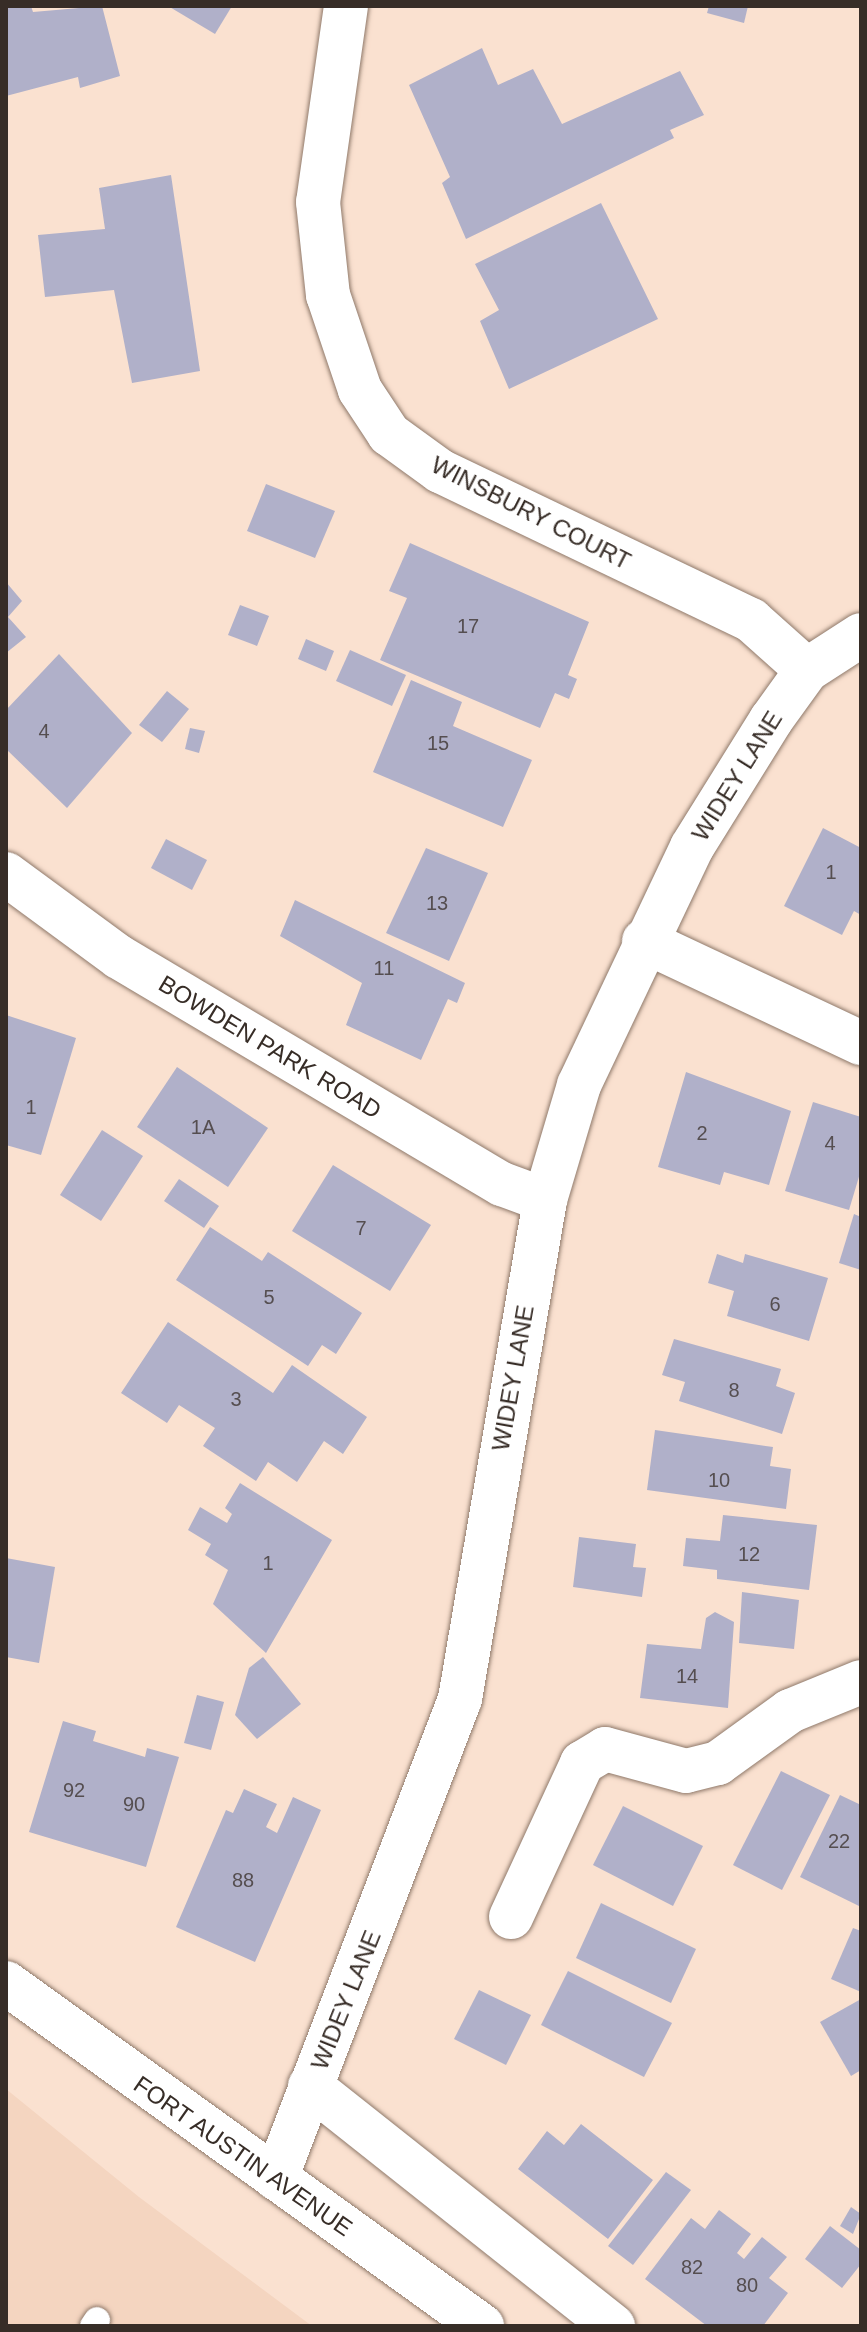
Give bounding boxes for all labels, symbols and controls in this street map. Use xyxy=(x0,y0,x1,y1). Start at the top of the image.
street label: WINSBURY COURT xyxy=(426,450,636,576)
house number: 17 xyxy=(457,614,479,638)
street label: WIDEY LANE xyxy=(686,706,788,846)
house number: 4 xyxy=(38,719,50,743)
house number: 15 xyxy=(427,731,449,755)
house number: 1 xyxy=(825,860,837,884)
house number: 13 xyxy=(426,891,448,915)
house number: 11 xyxy=(374,956,394,980)
street label: BOWDEN PARK ROAD xyxy=(154,969,386,1125)
house number: 1 xyxy=(25,1095,37,1119)
house number: 1A xyxy=(191,1115,215,1139)
house number: 2 xyxy=(696,1121,708,1145)
house number: 4 xyxy=(824,1131,836,1155)
house number: 7 xyxy=(355,1216,367,1240)
house number: 5 xyxy=(263,1285,275,1309)
house number: 6 xyxy=(769,1292,781,1316)
street label: WIDEY LANE xyxy=(486,1303,540,1453)
house number: 8 xyxy=(728,1378,740,1402)
house number: 3 xyxy=(230,1387,242,1411)
house number: 10 xyxy=(708,1468,730,1492)
house number: 12 xyxy=(738,1542,760,1566)
house number: 1 xyxy=(262,1551,274,1575)
house number: 14 xyxy=(676,1664,698,1688)
house number: 92 xyxy=(63,1778,85,1802)
house number: 90 xyxy=(123,1792,145,1816)
house number: 22 xyxy=(828,1829,850,1853)
house number: 88 xyxy=(232,1868,254,1892)
street label: WIDEY LANE xyxy=(305,1926,387,2074)
street label: FORT AUSTIN AVENUE xyxy=(127,2069,359,2243)
house number: 82 xyxy=(681,2255,703,2279)
house number: 80 xyxy=(736,2273,758,2297)

